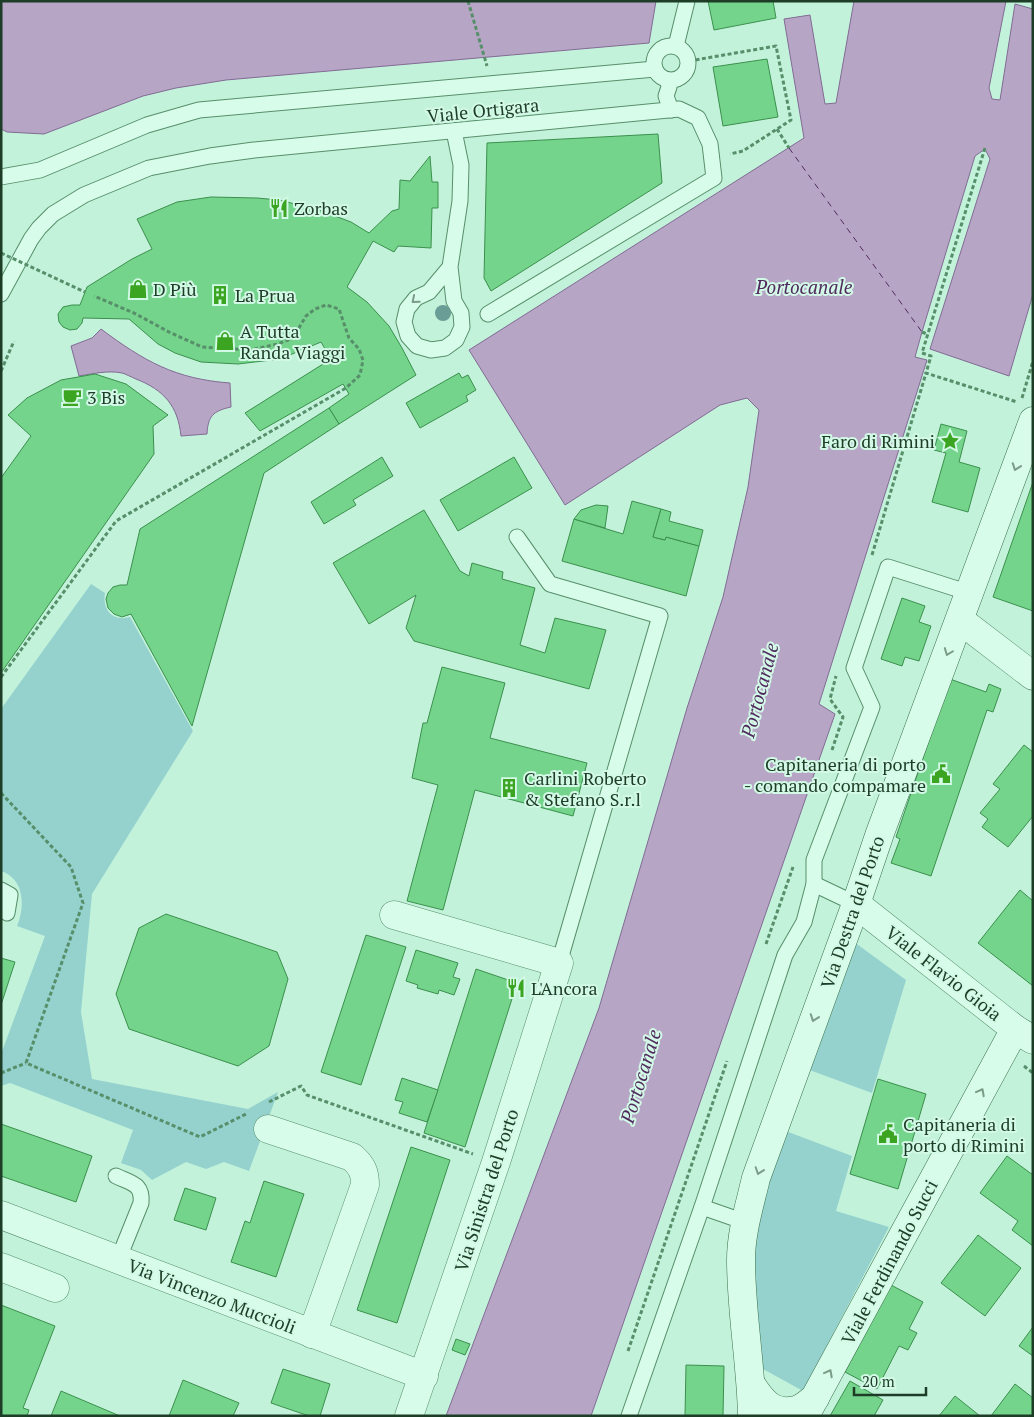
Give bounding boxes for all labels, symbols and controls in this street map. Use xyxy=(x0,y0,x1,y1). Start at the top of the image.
street label: Viale Ortigara xyxy=(426,92,540,128)
place label: Zorbas xyxy=(294,196,348,220)
restaurant icon: Zorbas xyxy=(268,197,290,219)
water label: Portocanale xyxy=(755,274,853,299)
place label: D Più xyxy=(153,277,197,301)
shop icon: D Più xyxy=(127,278,149,300)
place label: La Prua xyxy=(235,283,295,307)
building icon: La Prua xyxy=(209,284,231,306)
one-way arrow xyxy=(412,295,421,304)
place label: A Tutta Randa Viaggi xyxy=(240,319,345,364)
shop icon: A Tutta Randa Viaggi xyxy=(214,330,236,352)
place label: 3 Bis xyxy=(87,385,125,409)
cafe icon: 3 Bis xyxy=(61,386,83,408)
place label: Faro di Rimini xyxy=(821,429,935,453)
place icon: Faro di Rimini xyxy=(939,430,961,452)
one-way arrow xyxy=(1012,462,1022,470)
water label: Portocanale xyxy=(734,640,784,741)
one-way arrow xyxy=(944,647,954,656)
place label: Capitaneria di porto - comando compamare xyxy=(744,752,926,797)
public building icon: Capitaneria di porto - comando compamare xyxy=(930,763,952,785)
place label: Carlini Roberto & Stefano S.r.l xyxy=(524,766,646,811)
building icon: Carlini Roberto & Stefano S.r.l xyxy=(498,777,520,799)
street label: Via Destra del Porto xyxy=(815,832,889,992)
street label: Viale Flavio Gioia xyxy=(881,920,1007,1026)
place label: L'Ancora xyxy=(531,976,597,1000)
restaurant icon: L'Ancora xyxy=(505,977,527,999)
one-way arrow xyxy=(810,1013,820,1022)
water label: Portocanale xyxy=(614,1026,666,1127)
one-way arrow xyxy=(975,1088,985,1097)
street label: Via Sinistra del Porto xyxy=(448,1106,524,1274)
place label: Capitaneria di porto di Rimini xyxy=(903,1112,1025,1157)
public building icon: Capitaneria di porto di Rimini xyxy=(877,1123,899,1145)
one-way arrow xyxy=(755,1166,765,1175)
street label: Viale Ferdinando Succi xyxy=(835,1175,943,1349)
street label: Via Vincenzo Muccioli xyxy=(124,1253,300,1339)
scale bar xyxy=(854,1364,926,1396)
one-way arrow xyxy=(822,1370,832,1379)
text: 20 m xyxy=(862,1371,895,1391)

